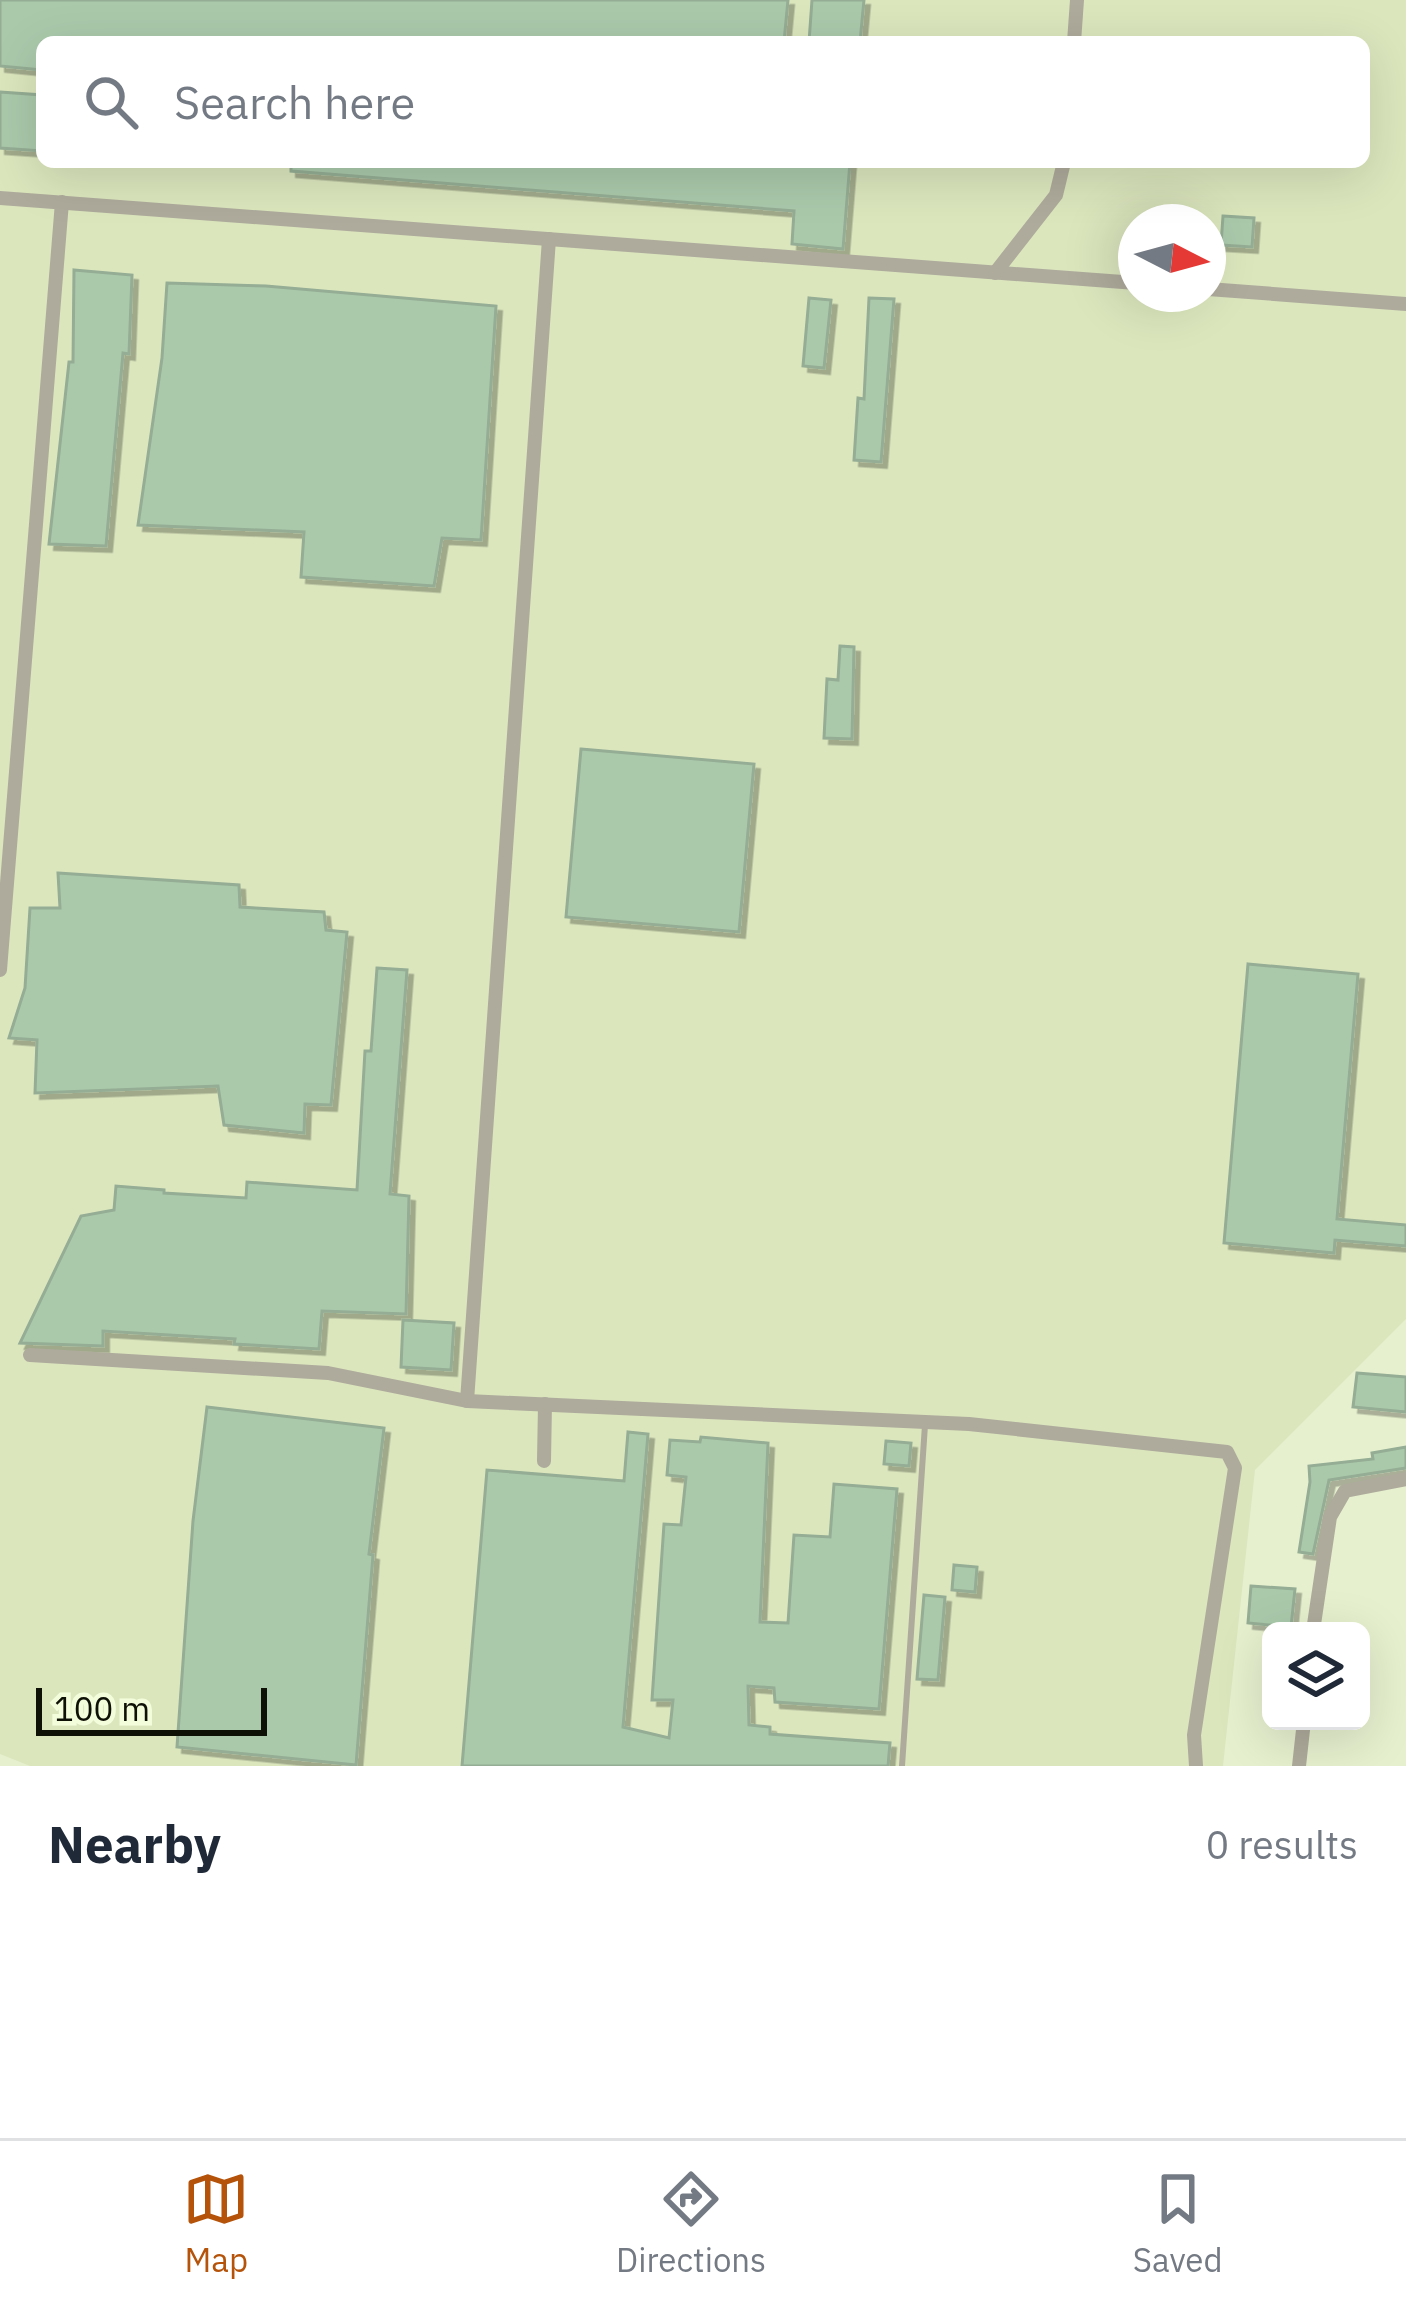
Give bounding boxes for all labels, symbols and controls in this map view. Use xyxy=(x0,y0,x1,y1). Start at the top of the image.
search box xyxy=(36,36,1370,168)
icon: search xyxy=(78,69,144,135)
text: Search here xyxy=(174,73,415,131)
north arrow xyxy=(1118,204,1226,312)
map controls xyxy=(1262,1622,1370,1730)
button: layers xyxy=(1262,1622,1370,1730)
scale bar xyxy=(36,1682,267,1735)
text: 100 m xyxy=(54,1687,150,1730)
text: Nearby xyxy=(48,1811,221,1877)
text: 0 results xyxy=(1206,1819,1358,1870)
tab: Map xyxy=(183,2166,249,2281)
tab: Directions xyxy=(616,2166,766,2281)
tab: Saved xyxy=(1133,2166,1223,2281)

